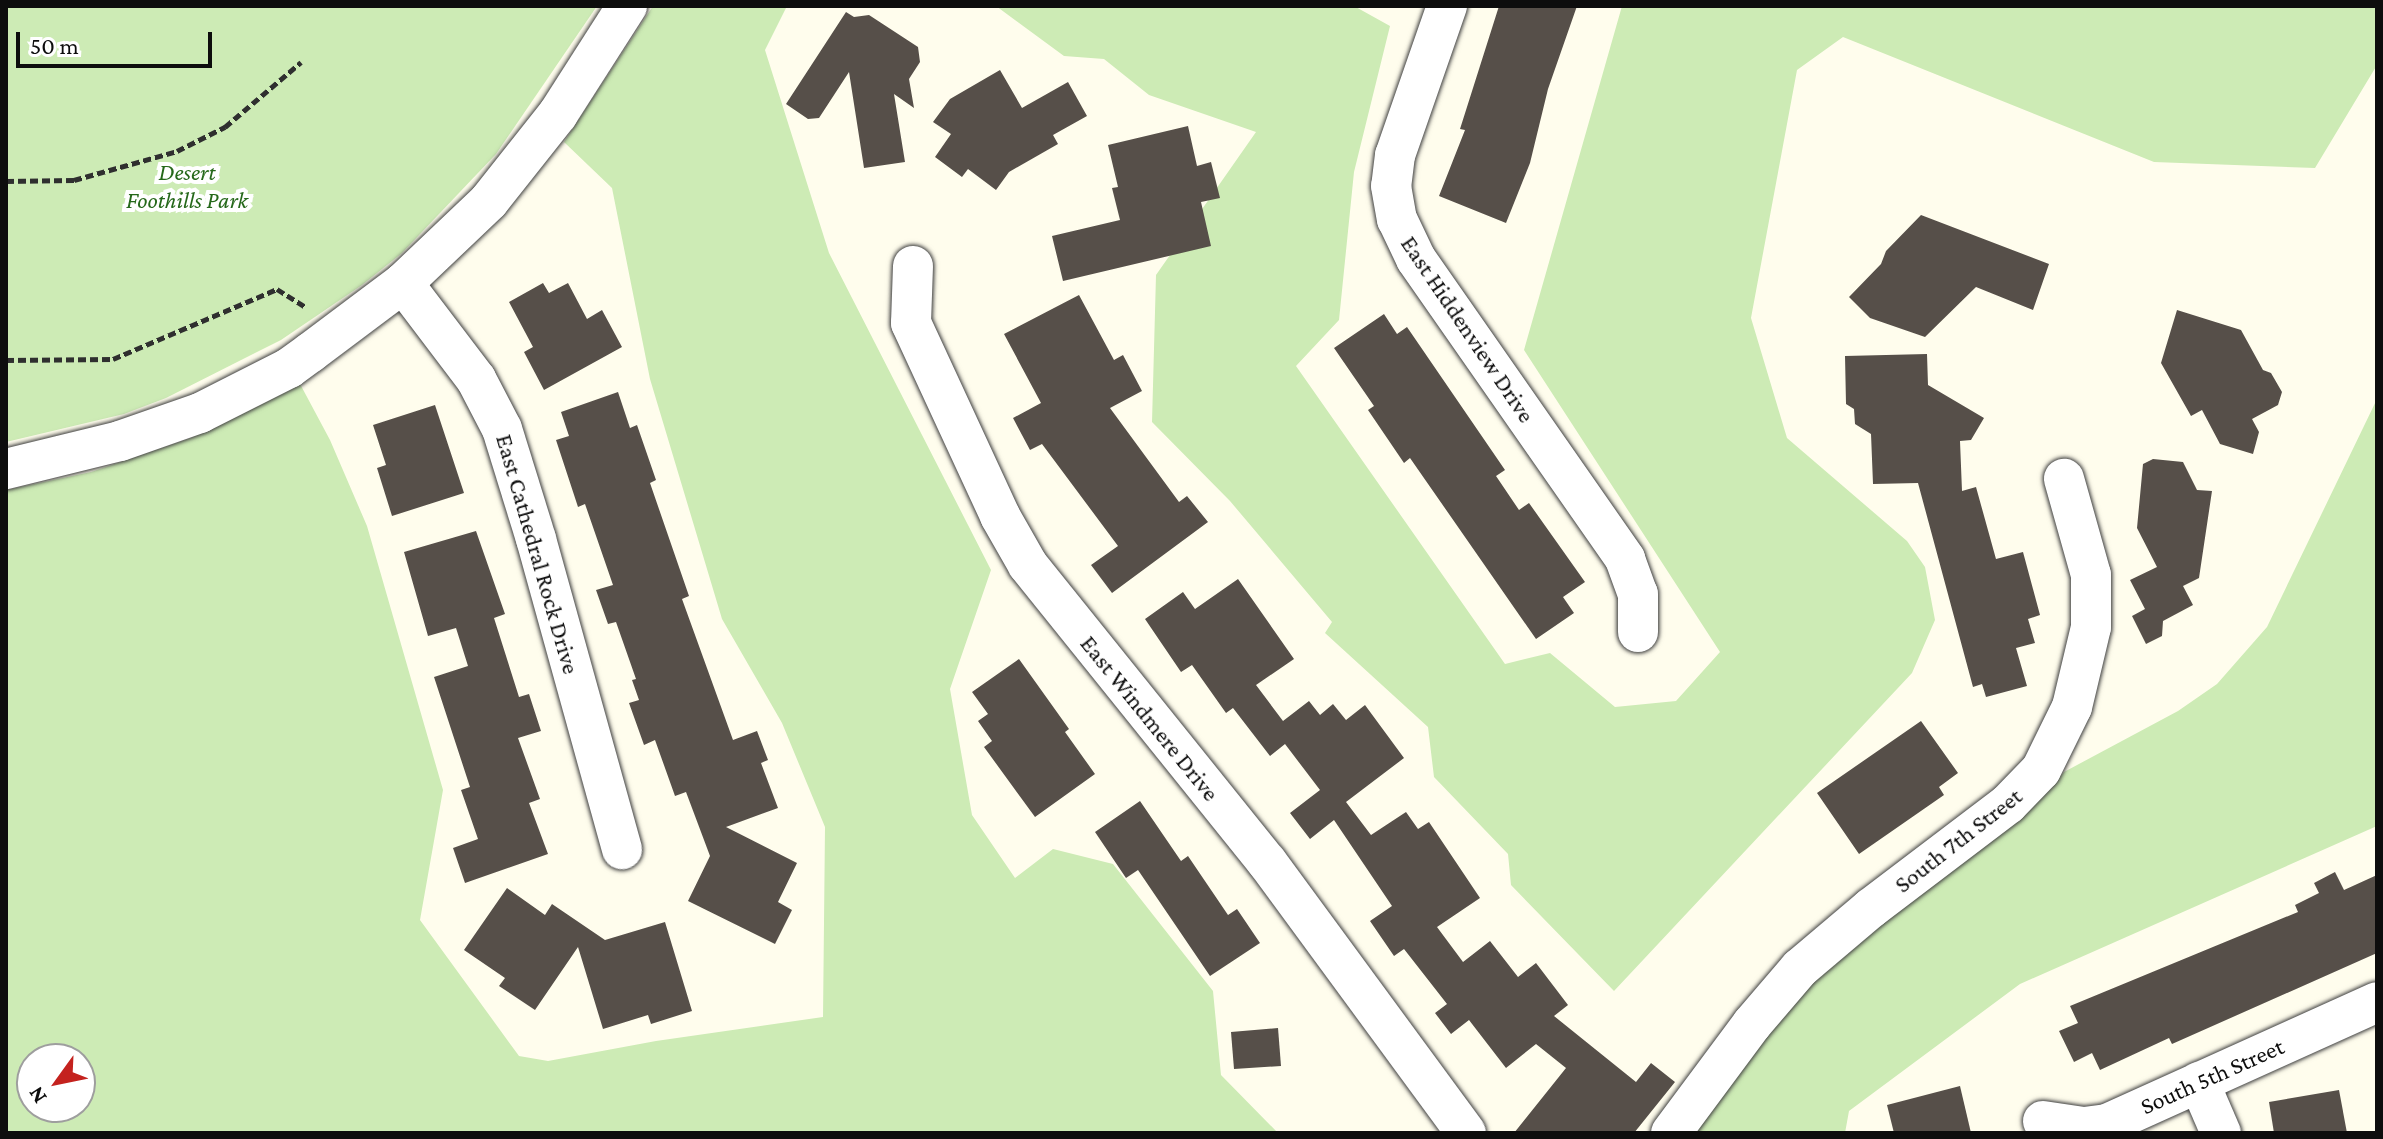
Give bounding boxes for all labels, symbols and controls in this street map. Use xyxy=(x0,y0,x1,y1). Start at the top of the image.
scale bar xyxy=(20,16,216,66)
text: 50 m xyxy=(30,32,79,59)
park label: Desert Foothills Park xyxy=(126,158,248,214)
street label: East Hiddenview Drive xyxy=(1395,230,1541,428)
street label: East Cathedral Rock Drive xyxy=(490,431,586,677)
street label: East Windmere Drive xyxy=(1074,629,1226,807)
street label: South 7th Street xyxy=(1889,781,2027,899)
street label: South 5th Street xyxy=(2136,1032,2288,1120)
north arrow xyxy=(16,1043,96,1123)
text: N xyxy=(23,1082,52,1108)

